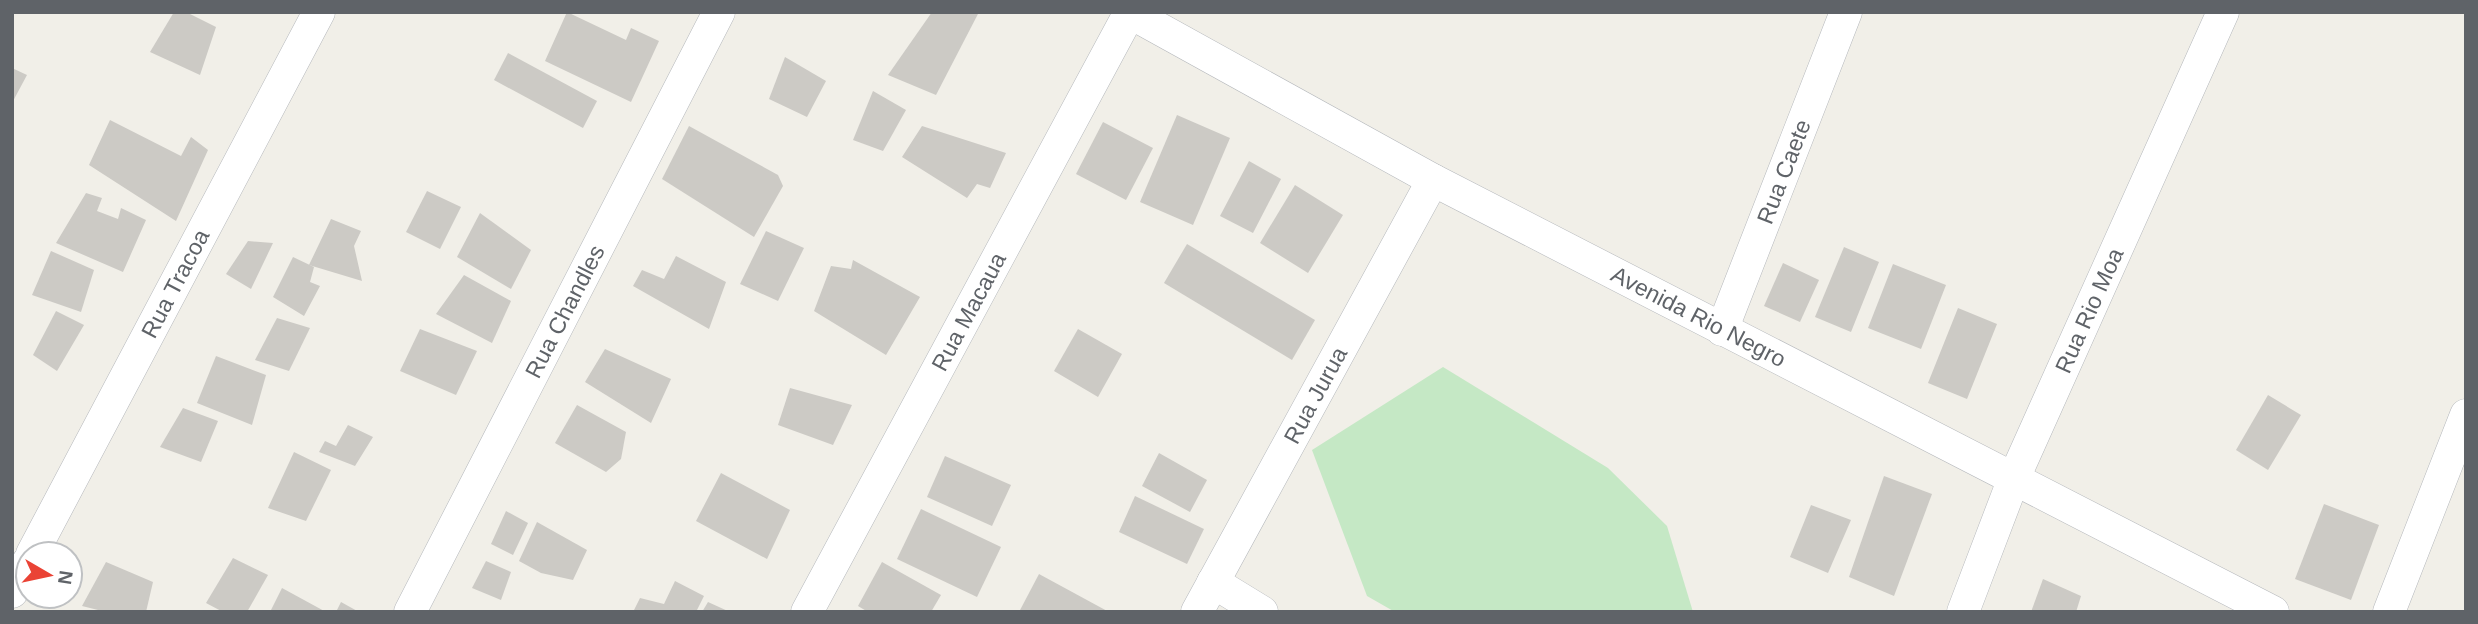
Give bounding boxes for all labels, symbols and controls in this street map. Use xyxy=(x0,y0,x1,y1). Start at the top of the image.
street label: Rua Caete xyxy=(1752,116,1816,228)
street label: Rua Tracoa xyxy=(136,225,215,342)
street label: Rua Chandles xyxy=(520,241,610,382)
street label: Rua Rio Moa xyxy=(2050,244,2129,377)
street label: Rua Macaua xyxy=(926,248,1011,375)
street label: Avenida Rio Negro xyxy=(1607,261,1790,372)
street label: Rua Jurua xyxy=(1279,342,1352,448)
north arrow xyxy=(14,540,84,610)
text: N xyxy=(54,569,77,586)

